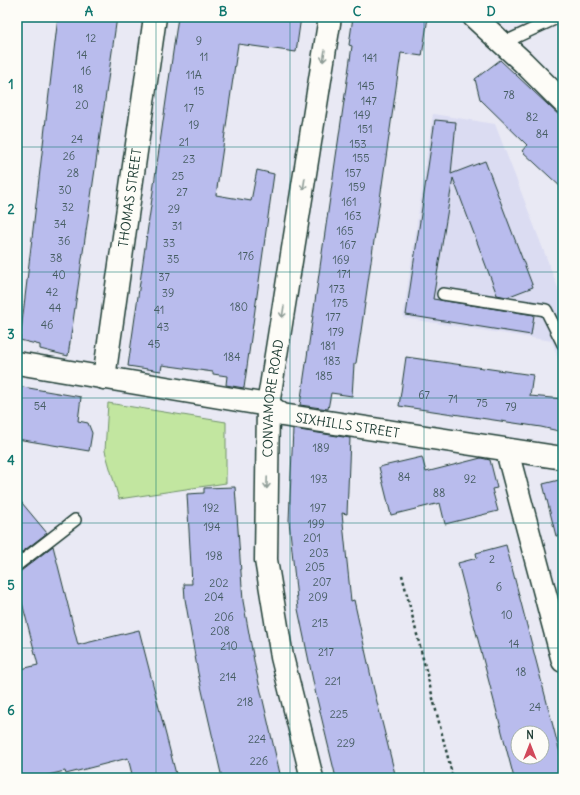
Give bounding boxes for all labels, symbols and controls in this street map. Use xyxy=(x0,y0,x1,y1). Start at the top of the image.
text: A xyxy=(85,3,94,20)
text: B xyxy=(219,3,228,20)
text: C xyxy=(353,3,362,20)
text: D xyxy=(486,3,496,20)
house number: 12 xyxy=(86,31,96,45)
house number: 9 xyxy=(196,34,202,48)
house number: 14 xyxy=(77,48,87,62)
one-way arrow xyxy=(320,49,328,62)
house number: 11 xyxy=(200,50,208,64)
house number: 141 xyxy=(363,51,377,65)
house number: 16 xyxy=(81,64,91,78)
house number: 11A xyxy=(186,68,202,82)
text: 1 xyxy=(8,76,14,93)
house number: 145 xyxy=(357,79,375,93)
house number: 18 xyxy=(73,82,83,96)
house number: 15 xyxy=(194,84,204,98)
house number: 78 xyxy=(503,88,515,102)
house number: 147 xyxy=(361,94,378,108)
house number: 20 xyxy=(75,98,89,112)
house number: 17 xyxy=(184,101,194,115)
house number: 149 xyxy=(353,108,371,122)
house number: 82 xyxy=(526,110,538,124)
house number: 19 xyxy=(189,118,199,132)
house number: 151 xyxy=(357,122,373,136)
house number: 84 xyxy=(536,127,548,141)
house number: 24 xyxy=(71,132,83,146)
house number: 21 xyxy=(179,135,189,149)
house number: 153 xyxy=(350,137,366,151)
street label: THOMAS STREET xyxy=(115,147,145,248)
house number: 26 xyxy=(63,149,75,163)
house number: 155 xyxy=(352,151,370,165)
house number: 23 xyxy=(183,152,195,166)
house number: 28 xyxy=(67,166,79,180)
house number: 157 xyxy=(345,166,362,180)
house number: 25 xyxy=(172,169,184,183)
one-way arrow xyxy=(299,177,307,190)
house number: 159 xyxy=(348,180,366,194)
house number: 30 xyxy=(58,183,72,197)
house number: 27 xyxy=(176,185,188,199)
house number: 161 xyxy=(341,195,357,209)
house number: 32 xyxy=(62,200,74,214)
text: 2 xyxy=(7,201,15,218)
house number: 29 xyxy=(168,202,180,216)
house number: 163 xyxy=(345,209,361,223)
house number: 34 xyxy=(54,217,66,231)
house number: 31 xyxy=(172,219,182,233)
house number: 165 xyxy=(336,224,354,238)
house number: 36 xyxy=(58,234,70,248)
house number: 33 xyxy=(163,236,175,250)
house number: 167 xyxy=(340,238,357,252)
house number: 176 xyxy=(238,249,254,263)
house number: 38 xyxy=(50,251,62,265)
house number: 35 xyxy=(167,252,179,266)
house number: 169 xyxy=(332,253,350,267)
house number: 171 xyxy=(337,267,351,281)
house number: 40 xyxy=(52,268,66,282)
house number: 37 xyxy=(158,270,170,284)
house number: 173 xyxy=(329,282,345,296)
house number: 42 xyxy=(46,285,58,299)
house number: 39 xyxy=(162,286,174,300)
house number: 175 xyxy=(332,296,348,310)
house number: 180 xyxy=(230,300,248,314)
house number: 44 xyxy=(49,301,61,315)
house number: 41 xyxy=(154,303,164,317)
one-way arrow xyxy=(279,305,287,318)
house number: 177 xyxy=(325,310,341,324)
house number: 46 xyxy=(41,318,53,332)
house number: 43 xyxy=(157,320,169,334)
house number: 179 xyxy=(328,325,344,339)
text: 3 xyxy=(7,326,15,343)
house number: 45 xyxy=(148,337,160,351)
street label: CONVAMORE ROAD xyxy=(259,338,287,458)
house number: 181 xyxy=(320,339,336,353)
house number: 184 xyxy=(223,350,241,364)
house number: 183 xyxy=(324,354,340,368)
house number: 185 xyxy=(315,369,333,383)
house number: 67 xyxy=(418,388,430,402)
house number: 71 xyxy=(448,392,458,406)
house number: 75 xyxy=(476,396,488,410)
house number: 54 xyxy=(34,399,46,413)
house number: 79 xyxy=(505,400,517,414)
street label: SIXHILLS STREET xyxy=(294,409,401,442)
house number: 189 xyxy=(312,441,330,455)
text: 4 xyxy=(7,452,15,469)
house number: 84 xyxy=(398,470,410,484)
house number: 193 xyxy=(311,472,327,486)
house number: 92 xyxy=(464,472,476,486)
one-way arrow xyxy=(264,476,271,489)
house number: 88 xyxy=(433,486,445,500)
house number: 192 xyxy=(203,501,219,515)
house number: 197 xyxy=(310,501,327,515)
house number: 199 xyxy=(307,517,325,531)
house number: 194 xyxy=(203,520,221,534)
house number: 201 xyxy=(303,531,321,545)
house number: 203 xyxy=(309,546,329,560)
house number: 198 xyxy=(205,549,223,563)
house number: 2 xyxy=(489,552,495,566)
house number: 205 xyxy=(305,560,325,574)
house number: 207 xyxy=(313,575,332,589)
house number: 202 xyxy=(209,576,229,590)
text: 5 xyxy=(7,577,15,594)
house number: 6 xyxy=(496,580,502,594)
house number: 204 xyxy=(204,590,224,604)
house number: 209 xyxy=(308,590,328,604)
house number: 10 xyxy=(501,608,513,622)
house number: 206 xyxy=(214,610,234,624)
house number: 213 xyxy=(312,616,328,630)
house number: 208 xyxy=(210,624,230,638)
house number: 14 xyxy=(509,637,519,651)
house number: 210 xyxy=(220,639,238,653)
house number: 217 xyxy=(318,645,334,659)
house number: 18 xyxy=(516,665,526,679)
house number: 214 xyxy=(220,670,236,684)
house number: 221 xyxy=(325,674,341,688)
house number: 218 xyxy=(237,695,253,709)
house number: 24 xyxy=(529,700,541,714)
text: 6 xyxy=(7,702,15,719)
house number: 225 xyxy=(330,707,348,721)
north arrow xyxy=(510,725,550,765)
text: N xyxy=(526,728,534,742)
house number: 224 xyxy=(248,732,266,746)
house number: 229 xyxy=(337,736,355,750)
house number: 226 xyxy=(250,754,268,768)

